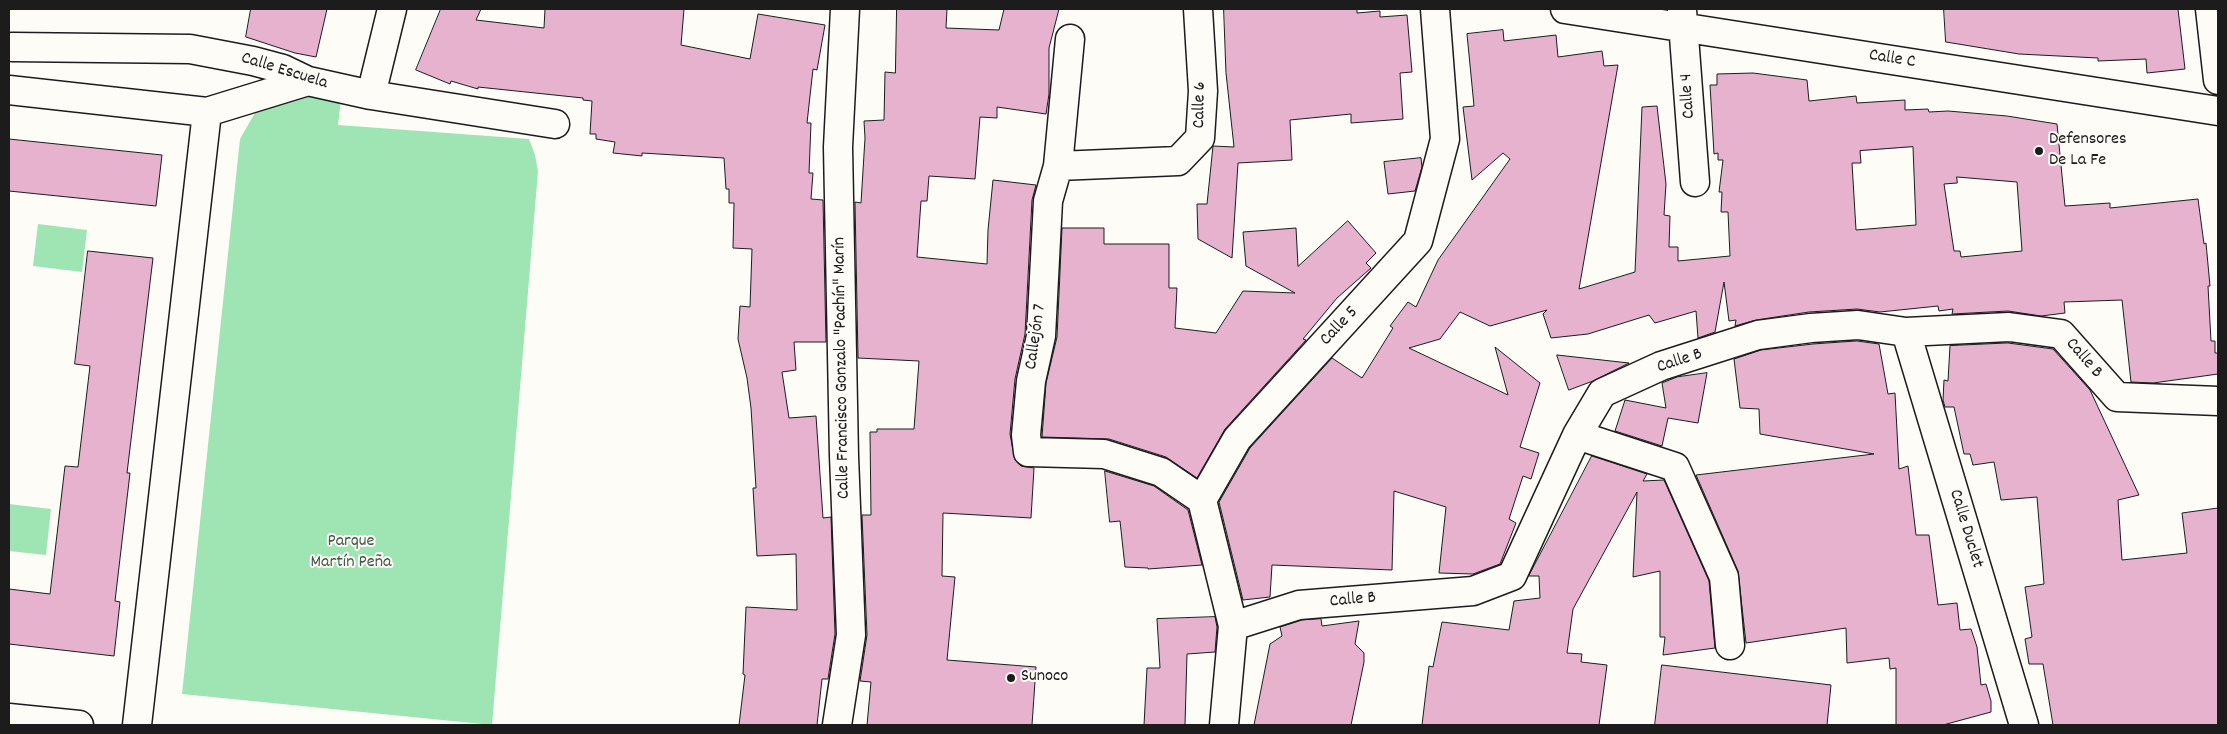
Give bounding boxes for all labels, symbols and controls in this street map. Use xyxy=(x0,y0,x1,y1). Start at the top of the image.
street label: Calle C xyxy=(1867,46,1917,74)
street label: Calle Escuela xyxy=(238,49,330,95)
street label: Calle 4 xyxy=(1677,73,1701,119)
street label: Calle 6 xyxy=(1190,81,1212,129)
place label: Defensores De La Fe xyxy=(2049,130,2127,172)
marker: Defensores De La Fe xyxy=(2033,145,2045,157)
street label: Calle Francisco Gonzalo "Pachín" Marín xyxy=(830,237,856,499)
street label: Callejón 7 xyxy=(1022,303,1052,371)
street label: Calle 5 xyxy=(1316,303,1364,351)
street label: Calle B xyxy=(2060,334,2106,384)
street label: Calle B xyxy=(1655,345,1705,379)
street label: Calle Duclet xyxy=(1943,487,1987,571)
park label: Parque Martín Peña xyxy=(311,532,391,574)
street label: Calle B xyxy=(1329,588,1377,614)
place label: Sunoco xyxy=(1021,667,1068,689)
marker: Sunoco xyxy=(1005,672,1017,684)

